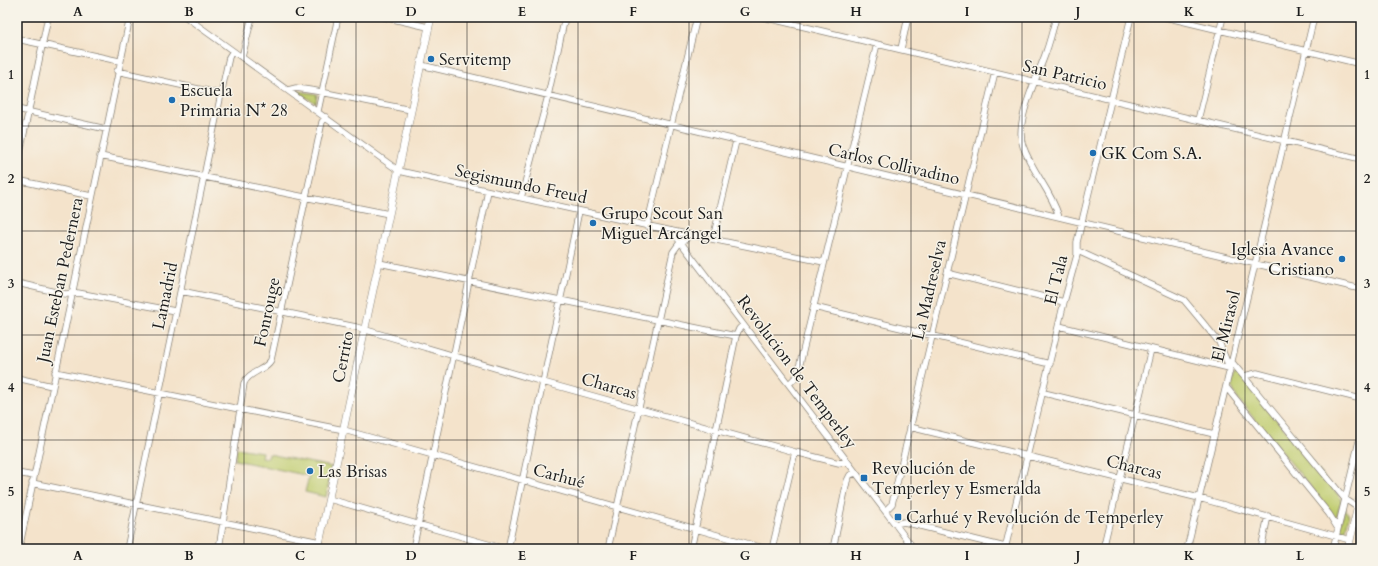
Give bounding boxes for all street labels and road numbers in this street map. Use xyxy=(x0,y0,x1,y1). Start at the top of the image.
street label: San Patricio xyxy=(1021,54,1109,96)
street label: Carlos Collivadino xyxy=(826,138,962,190)
street label: Segismundo Freud xyxy=(453,159,589,209)
street label: Juan Esteban Pedernera xyxy=(31,195,89,368)
street label: La Madreselva xyxy=(906,237,952,342)
street label: El Tala xyxy=(1039,252,1073,307)
street label: Lamadrid xyxy=(147,260,183,332)
street label: Fonrouge xyxy=(248,275,286,349)
street label: El Mirasol xyxy=(1206,287,1246,364)
street label: Revolucion de Temperley xyxy=(732,290,862,454)
street label: Cerrito xyxy=(327,329,359,385)
street label: Charcas xyxy=(579,367,640,405)
street label: Charcas xyxy=(1104,449,1165,485)
street label: Carhué xyxy=(530,458,588,494)

